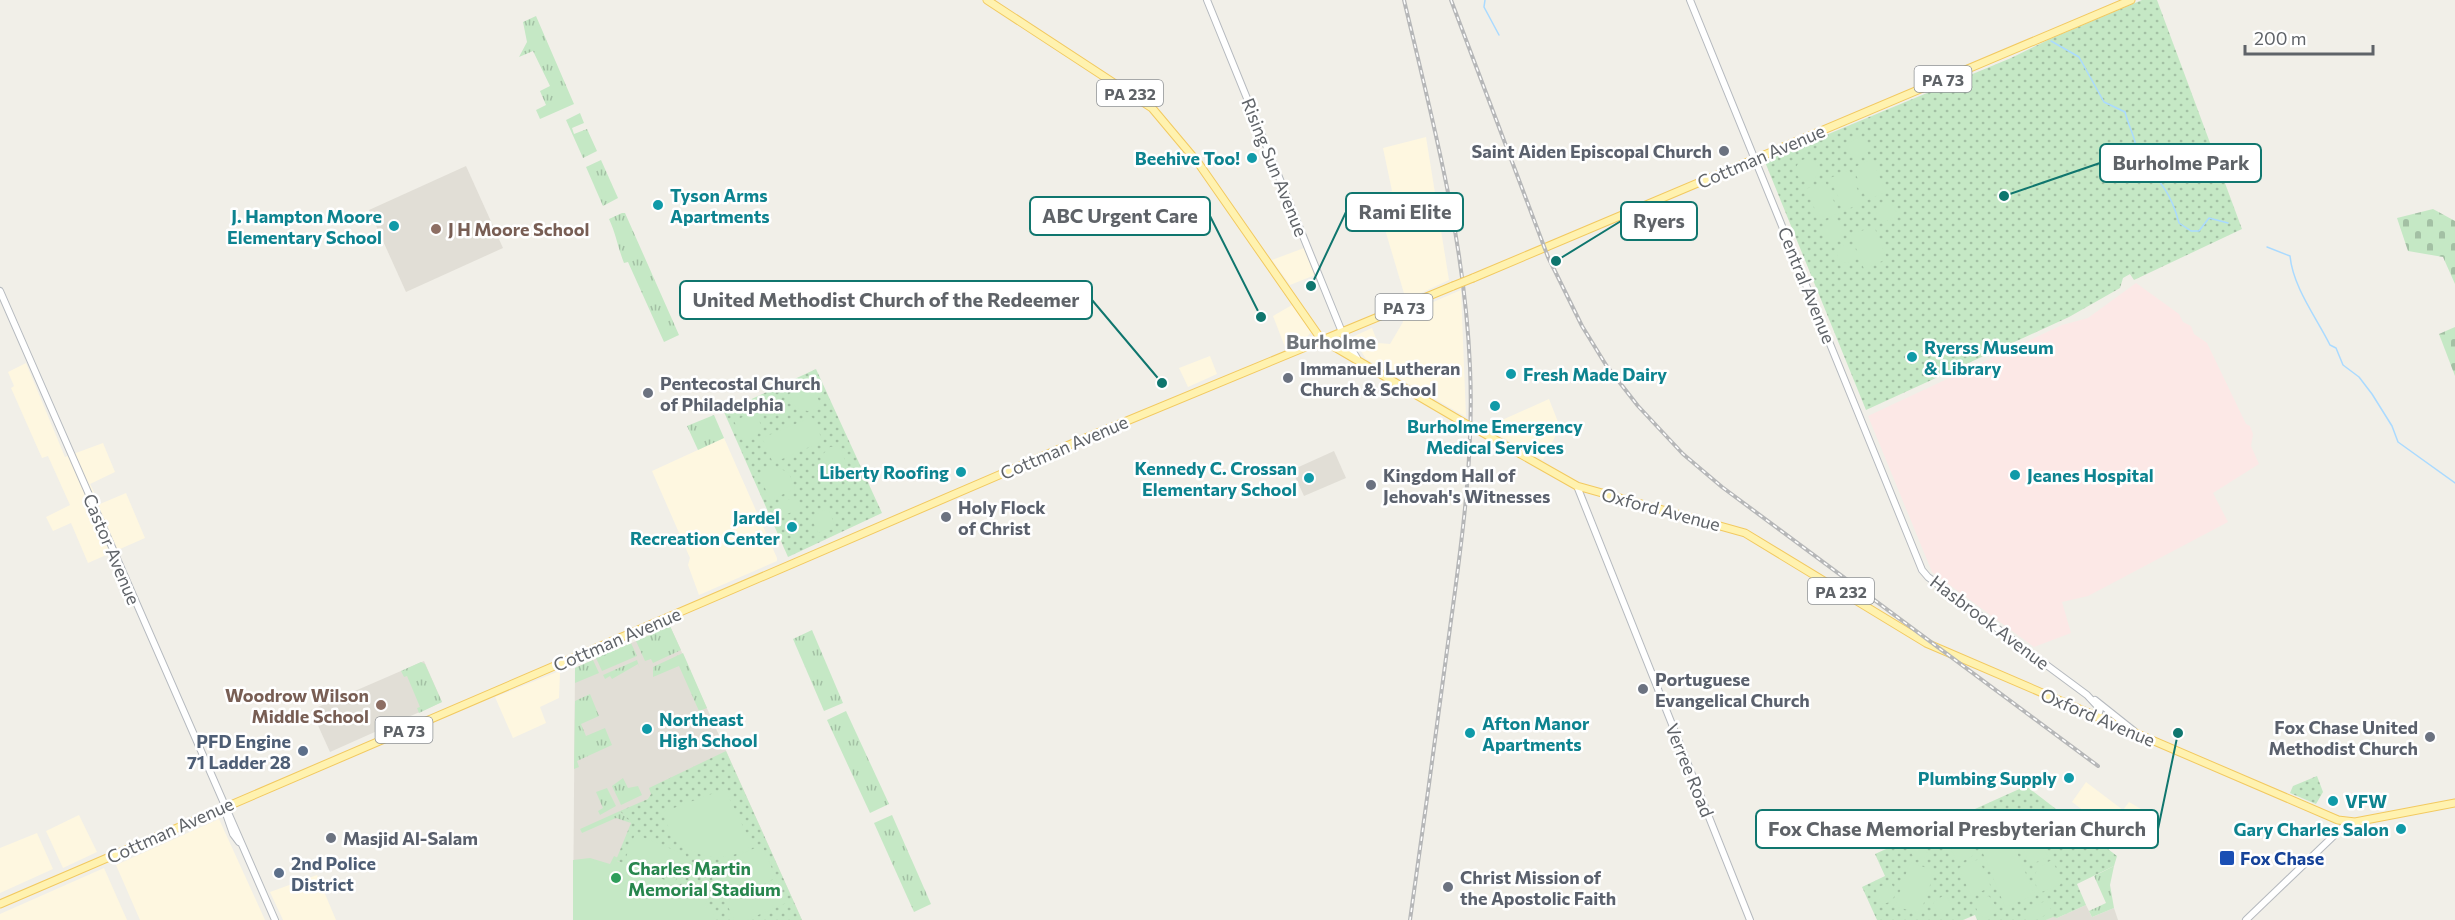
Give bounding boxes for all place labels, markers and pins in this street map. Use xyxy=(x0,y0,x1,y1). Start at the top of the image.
place label: Saint Aiden Episcopal Church xyxy=(1471,140,1712,162)
marker: Saint Aiden Episcopal Church xyxy=(1717,144,1731,158)
callout: Burholme Park xyxy=(2100,144,2261,182)
place label: Beehive Too! xyxy=(1135,147,1240,169)
marker: Beehive Too! xyxy=(1245,151,1259,165)
place label: Tyson Arms Apartments xyxy=(670,184,770,227)
callout: Rami Elite xyxy=(1346,193,1463,231)
callout: ABC Urgent Care xyxy=(1030,197,1210,235)
marker: Tyson Arms Apartments xyxy=(651,198,665,212)
callout: Ryers xyxy=(1621,202,1697,240)
place label: J. Hampton Moore Elementary School xyxy=(227,205,382,248)
place label: J H Moore School xyxy=(448,218,589,240)
marker: J. Hampton Moore Elementary School xyxy=(387,219,401,233)
marker: J H Moore School xyxy=(429,222,443,236)
callout: United Methodist Church of the Redeemer xyxy=(680,281,1092,319)
place label: Ryerss Museum & Library xyxy=(1924,336,2054,379)
marker: Ryerss Museum & Library xyxy=(1905,350,1919,364)
place label: Immanuel Lutheran Church & School xyxy=(1300,357,1460,400)
place label: Fresh Made Dairy xyxy=(1523,363,1667,385)
marker: Fresh Made Dairy xyxy=(1504,367,1518,381)
marker: Immanuel Lutheran Church & School xyxy=(1281,371,1295,385)
place label: Pentecostal Church of Philadelphia xyxy=(660,372,821,415)
marker: Pentecostal Church of Philadelphia xyxy=(641,386,655,400)
marker: Burholme Emergency Medical Services xyxy=(1488,399,1502,413)
place label: Burholme Emergency Medical Services xyxy=(1407,415,1583,458)
place label: Kennedy C. Crossan Elementary School xyxy=(1134,457,1297,500)
place label: Liberty Roofing xyxy=(819,461,949,483)
place label: Kingdom Hall of Jehovah's Witnesses xyxy=(1383,464,1550,507)
place label: Jeanes Hospital xyxy=(2027,464,2154,486)
marker: Liberty Roofing xyxy=(954,465,968,479)
marker: Jeanes Hospital xyxy=(2008,468,2022,482)
marker: Kennedy C. Crossan Elementary School xyxy=(1302,471,1316,485)
marker: Kingdom Hall of Jehovah's Witnesses xyxy=(1364,478,1378,492)
place label: Holy Flock of Christ xyxy=(958,496,1046,539)
place label: Jardel Recreation Center xyxy=(630,506,781,549)
marker: Holy Flock of Christ xyxy=(939,510,953,524)
marker: Jardel Recreation Center xyxy=(785,520,799,534)
place label: Portuguese Evangelical Church xyxy=(1655,668,1810,711)
marker: Portuguese Evangelical Church xyxy=(1636,682,1650,696)
place label: Woodrow Wilson Middle School xyxy=(225,684,369,727)
marker: Woodrow Wilson Middle School xyxy=(374,698,388,712)
place label: Northeast High School xyxy=(659,708,758,751)
place label: Afton Manor Apartments xyxy=(1482,712,1590,755)
place label: Fox Chase United Methodist Church xyxy=(2268,716,2418,759)
marker: Northeast High School xyxy=(640,722,654,736)
marker: Afton Manor Apartments xyxy=(1463,726,1477,740)
place label: PFD Engine 71 Ladder 28 xyxy=(187,730,291,773)
marker: Fox Chase United Methodist Church xyxy=(2423,730,2437,744)
marker: PFD Engine 71 Ladder 28 xyxy=(296,744,310,758)
place label: Plumbing Supply xyxy=(1918,767,2057,789)
marker: Plumbing Supply xyxy=(2062,771,2076,785)
place label: VFW xyxy=(2345,790,2387,812)
marker: VFW xyxy=(2326,794,2340,808)
callout: Fox Chase Memorial Presbyterian Church xyxy=(1756,810,2158,848)
place label: Gary Charles Salon xyxy=(2233,818,2389,840)
marker: Gary Charles Salon xyxy=(2394,822,2408,836)
place label: Masjid Al-Salam xyxy=(343,827,478,849)
marker: Masjid Al-Salam xyxy=(324,831,338,845)
place label: Fox Chase xyxy=(2240,847,2324,869)
marker: Fox Chase xyxy=(2218,849,2236,867)
place label: 2nd Police District xyxy=(291,852,376,895)
place label: Charles Martin Memorial Stadium xyxy=(628,857,781,900)
marker: 2nd Police District xyxy=(272,866,286,880)
place label: Christ Mission of the Apostolic Faith xyxy=(1460,866,1616,909)
marker: Charles Martin Memorial Stadium xyxy=(609,871,623,885)
marker: Christ Mission of the Apostolic Faith xyxy=(1441,880,1455,894)

